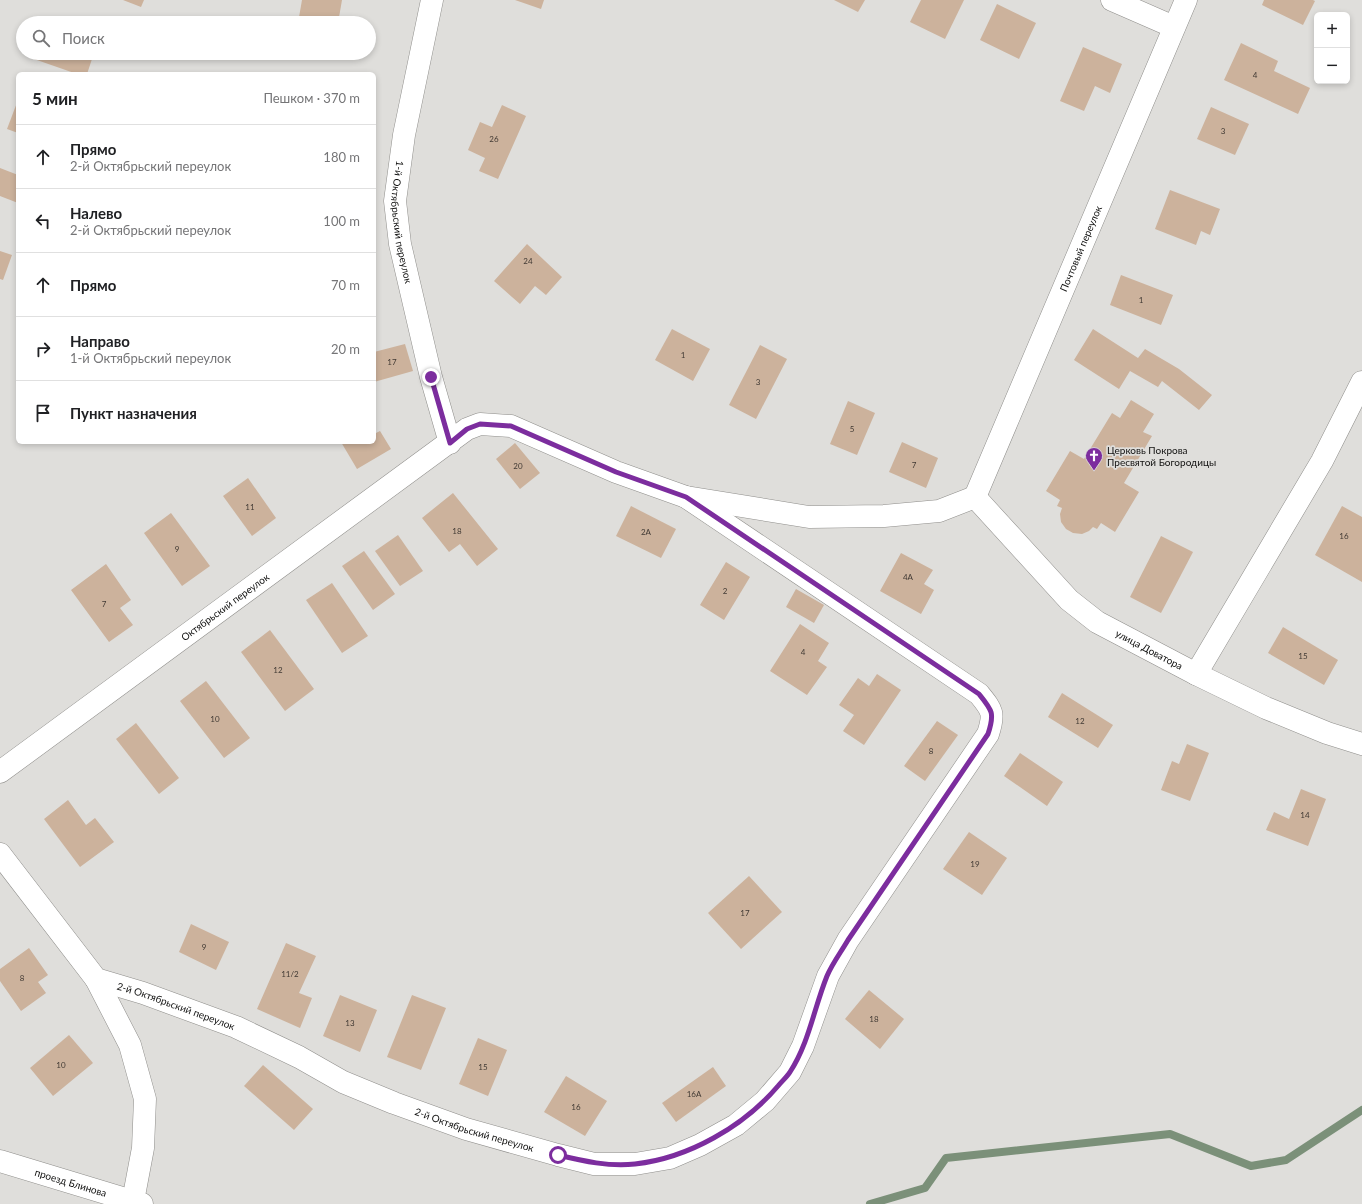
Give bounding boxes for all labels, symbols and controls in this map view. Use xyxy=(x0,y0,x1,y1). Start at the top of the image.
map controls xyxy=(1314,12,1350,84)
button: + xyxy=(1314,12,1350,48)
search box xyxy=(16,16,376,60)
icon: search xyxy=(30,27,52,49)
text: Поиск xyxy=(62,29,105,47)
button: − xyxy=(1314,48,1350,84)
house number: 4 xyxy=(1253,70,1258,80)
text: 5 мин xyxy=(32,88,78,109)
text: Пешком · 370 m xyxy=(263,90,360,106)
house number: 3 xyxy=(1221,126,1226,136)
house number: 26 xyxy=(489,134,499,144)
text: Прямо xyxy=(70,140,116,158)
icon: ahead xyxy=(32,146,54,168)
text: 180 m xyxy=(323,149,360,165)
text: 2-й Октябрьский переулок xyxy=(70,158,231,174)
street label: 1-й Октябрьский переулок xyxy=(389,160,415,285)
street label: Почтовый переулок xyxy=(1057,203,1104,293)
text: Налево xyxy=(70,204,122,222)
icon: left xyxy=(32,210,54,232)
text: 100 m xyxy=(323,213,360,229)
text: 2-й Октябрьский переулок xyxy=(70,222,231,238)
house number: 24 xyxy=(523,256,533,266)
icon: ahead xyxy=(32,274,54,296)
text: Прямо xyxy=(70,276,116,294)
text: 70 m xyxy=(331,277,360,293)
house number: 1 xyxy=(1139,295,1144,305)
text: Направо xyxy=(70,332,130,350)
icon: right xyxy=(32,338,54,360)
text: 20 m xyxy=(331,341,360,357)
text: 1-й Октябрьский переулок xyxy=(70,350,231,366)
house number: 1 xyxy=(681,350,686,360)
house number: 17 xyxy=(387,357,397,367)
route end xyxy=(422,368,440,386)
house number: 3 xyxy=(756,377,761,387)
icon: arrive xyxy=(32,402,54,424)
text: Пункт назначения xyxy=(70,404,197,422)
house number: 5 xyxy=(850,424,855,434)
place label: Церковь Покрова Пресвятой Богородицы xyxy=(1107,444,1216,468)
church icon: Церковь Покрова Пресвятой Богородицы xyxy=(1084,446,1104,471)
house number: 7 xyxy=(912,460,917,470)
house number: 20 xyxy=(513,461,523,471)
house number: 11 xyxy=(245,502,255,512)
house number: 18 xyxy=(452,526,462,536)
house number: 2А xyxy=(641,527,652,537)
house number: 16 xyxy=(1339,531,1349,541)
house number: 9 xyxy=(175,544,180,554)
street label: Октябрьский переулок xyxy=(178,570,272,643)
house number: 4А xyxy=(903,572,914,582)
house number: 2 xyxy=(723,586,728,596)
house number: 7 xyxy=(102,599,107,609)
street label: улица Доватора xyxy=(1114,627,1185,672)
house number: 4 xyxy=(801,647,806,657)
house number: 15 xyxy=(1298,651,1308,661)
house number: 12 xyxy=(273,665,283,675)
house number: 10 xyxy=(210,714,220,724)
house number: 12 xyxy=(1075,716,1085,726)
house number: 8 xyxy=(929,746,934,756)
house number: 14 xyxy=(1300,810,1310,820)
house number: 19 xyxy=(970,859,980,869)
house number: 17 xyxy=(740,908,750,918)
house number: 9 xyxy=(202,942,207,952)
house number: 11/2 xyxy=(281,969,299,979)
house number: 8 xyxy=(20,973,25,983)
street label: 2-й Октябрьский переулок xyxy=(116,980,237,1032)
house number: 18 xyxy=(869,1014,879,1024)
house number: 13 xyxy=(345,1018,355,1028)
house number: 10 xyxy=(56,1060,66,1070)
house number: 15 xyxy=(478,1062,488,1072)
house number: 16А xyxy=(687,1089,702,1099)
house number: 16 xyxy=(571,1102,581,1112)
street label: 2-й Октябрьский переулок xyxy=(413,1105,536,1154)
route start xyxy=(549,1146,567,1164)
street label: проезд Блинова xyxy=(33,1166,108,1199)

